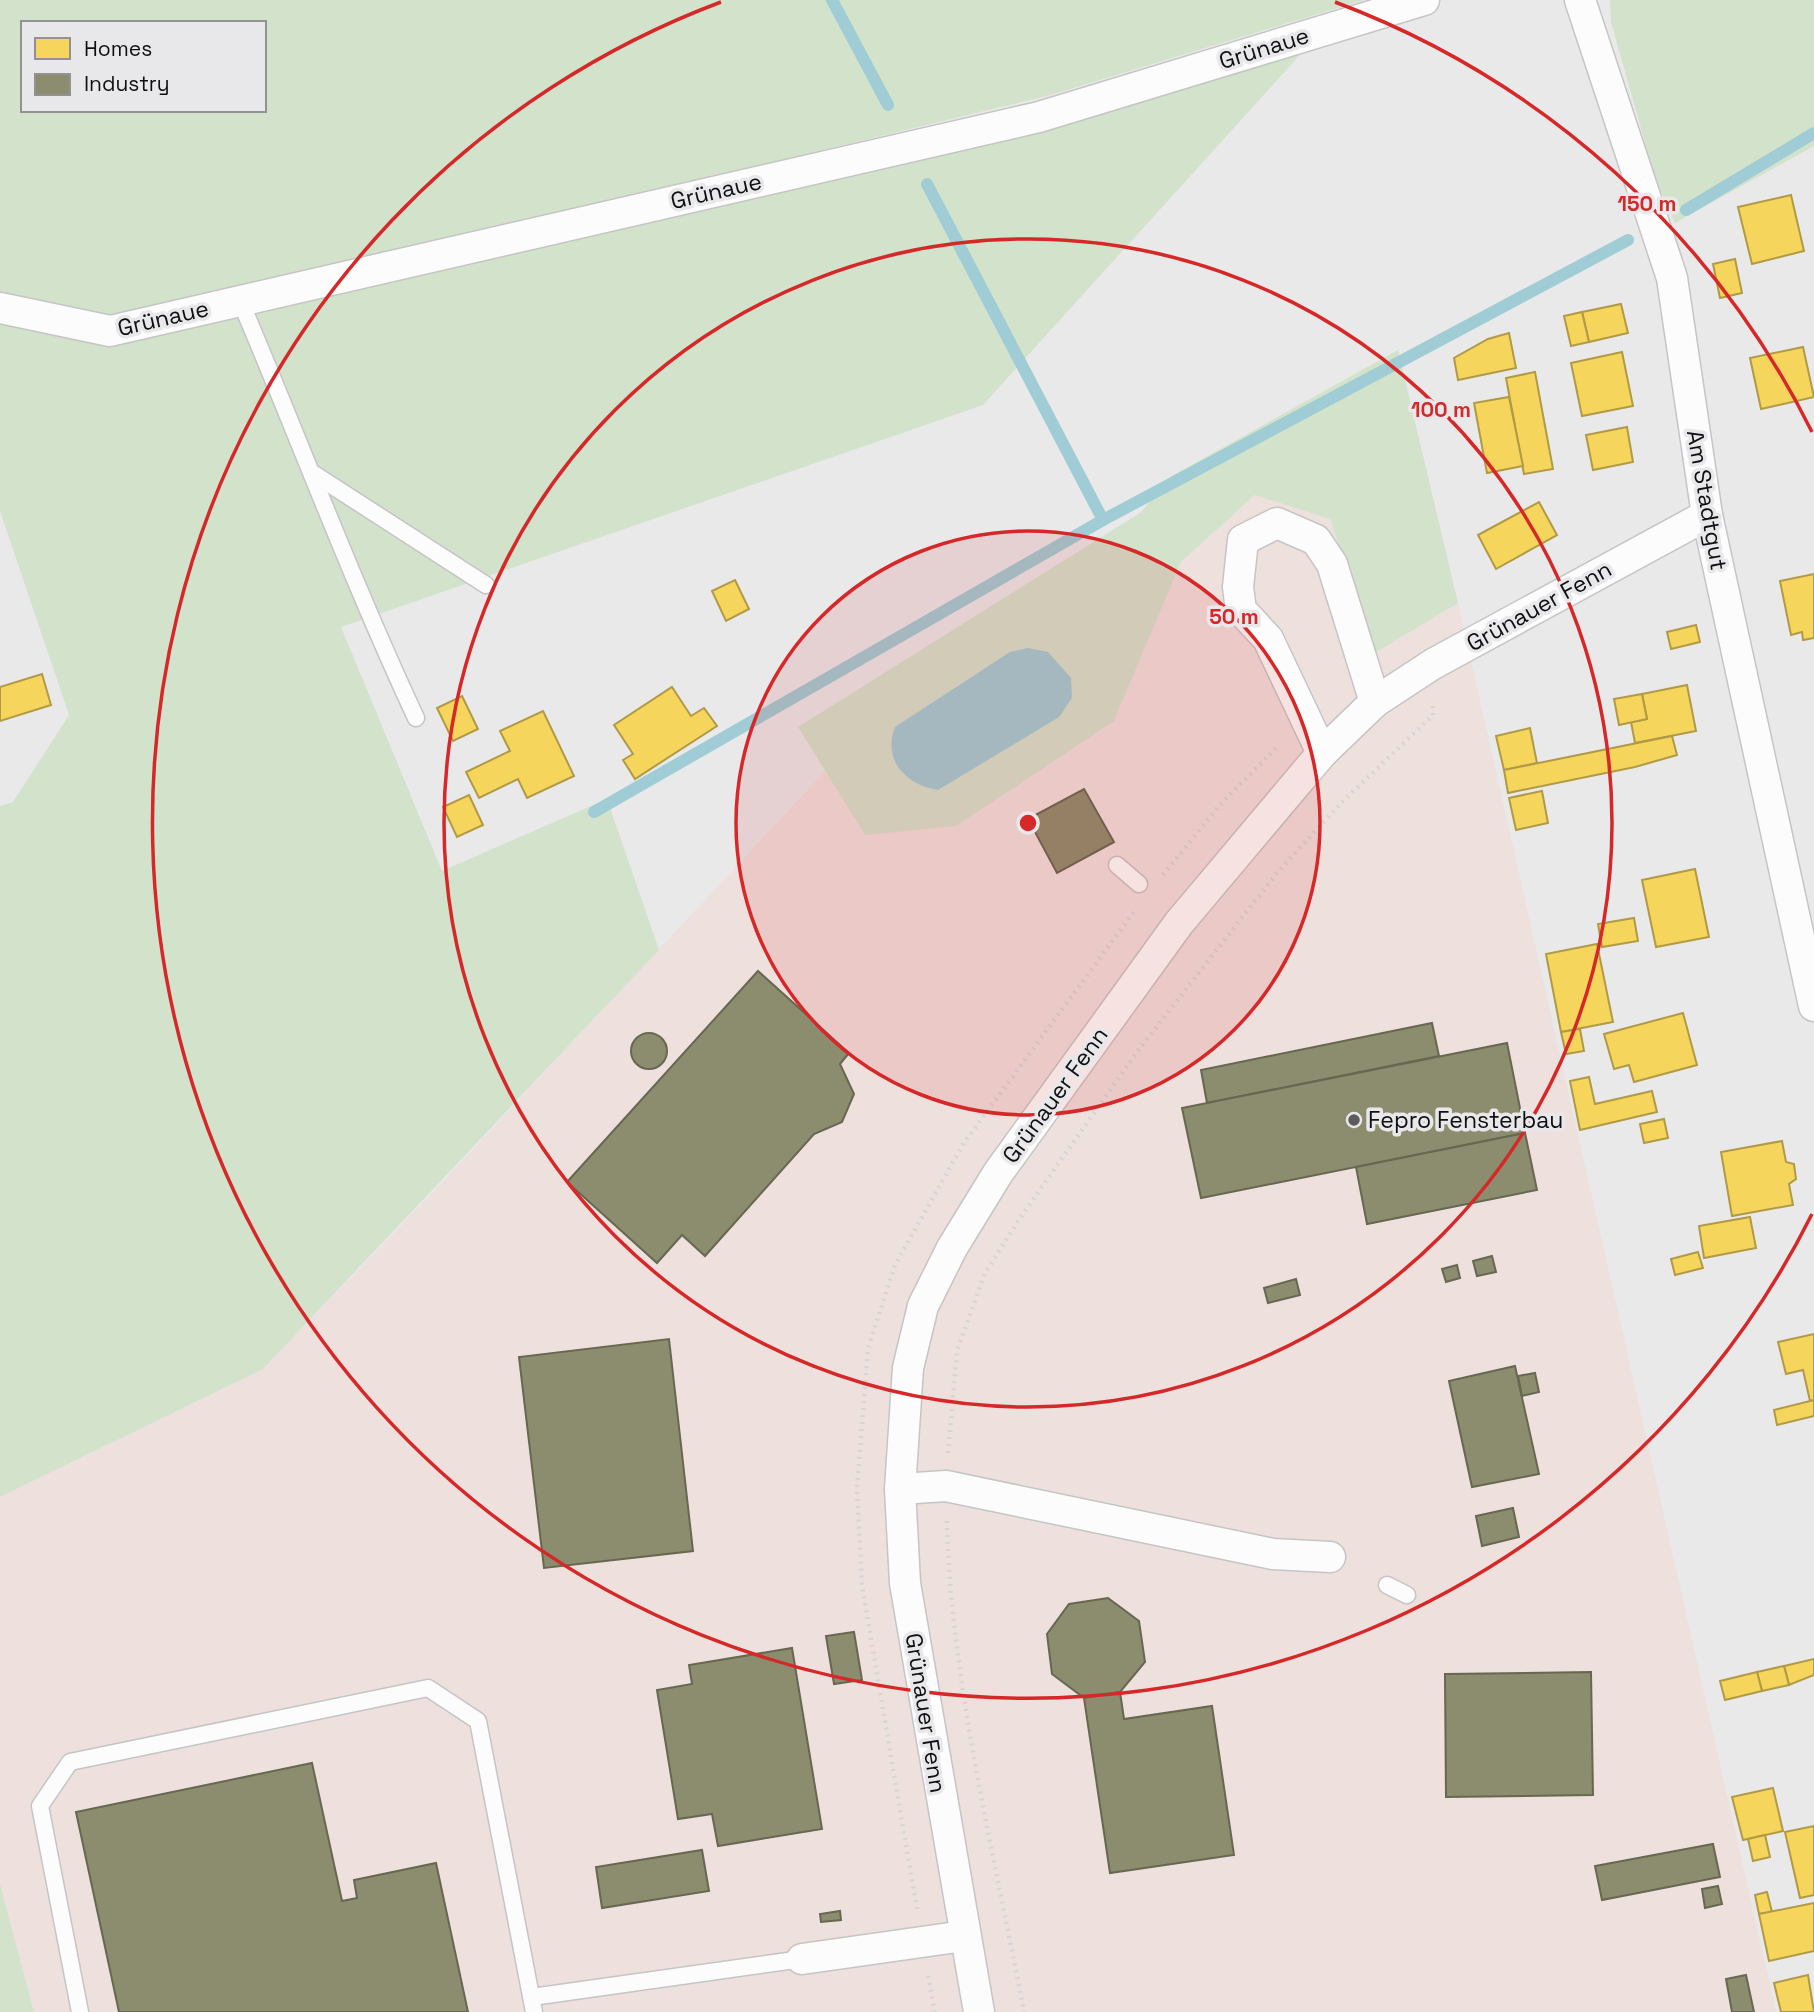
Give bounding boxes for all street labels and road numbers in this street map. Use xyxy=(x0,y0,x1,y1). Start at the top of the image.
street label: Grünaue xyxy=(1215,20,1313,76)
street label: Grünaue xyxy=(667,166,765,216)
street label: Grünaue xyxy=(114,293,212,343)
street label: Am Stadtgut xyxy=(1680,427,1734,573)
street label: Grünauer Fenn xyxy=(1461,554,1617,658)
street label: Grünauer Fenn xyxy=(995,1021,1115,1169)
street label: Grünauer Fenn xyxy=(899,1631,953,1795)

